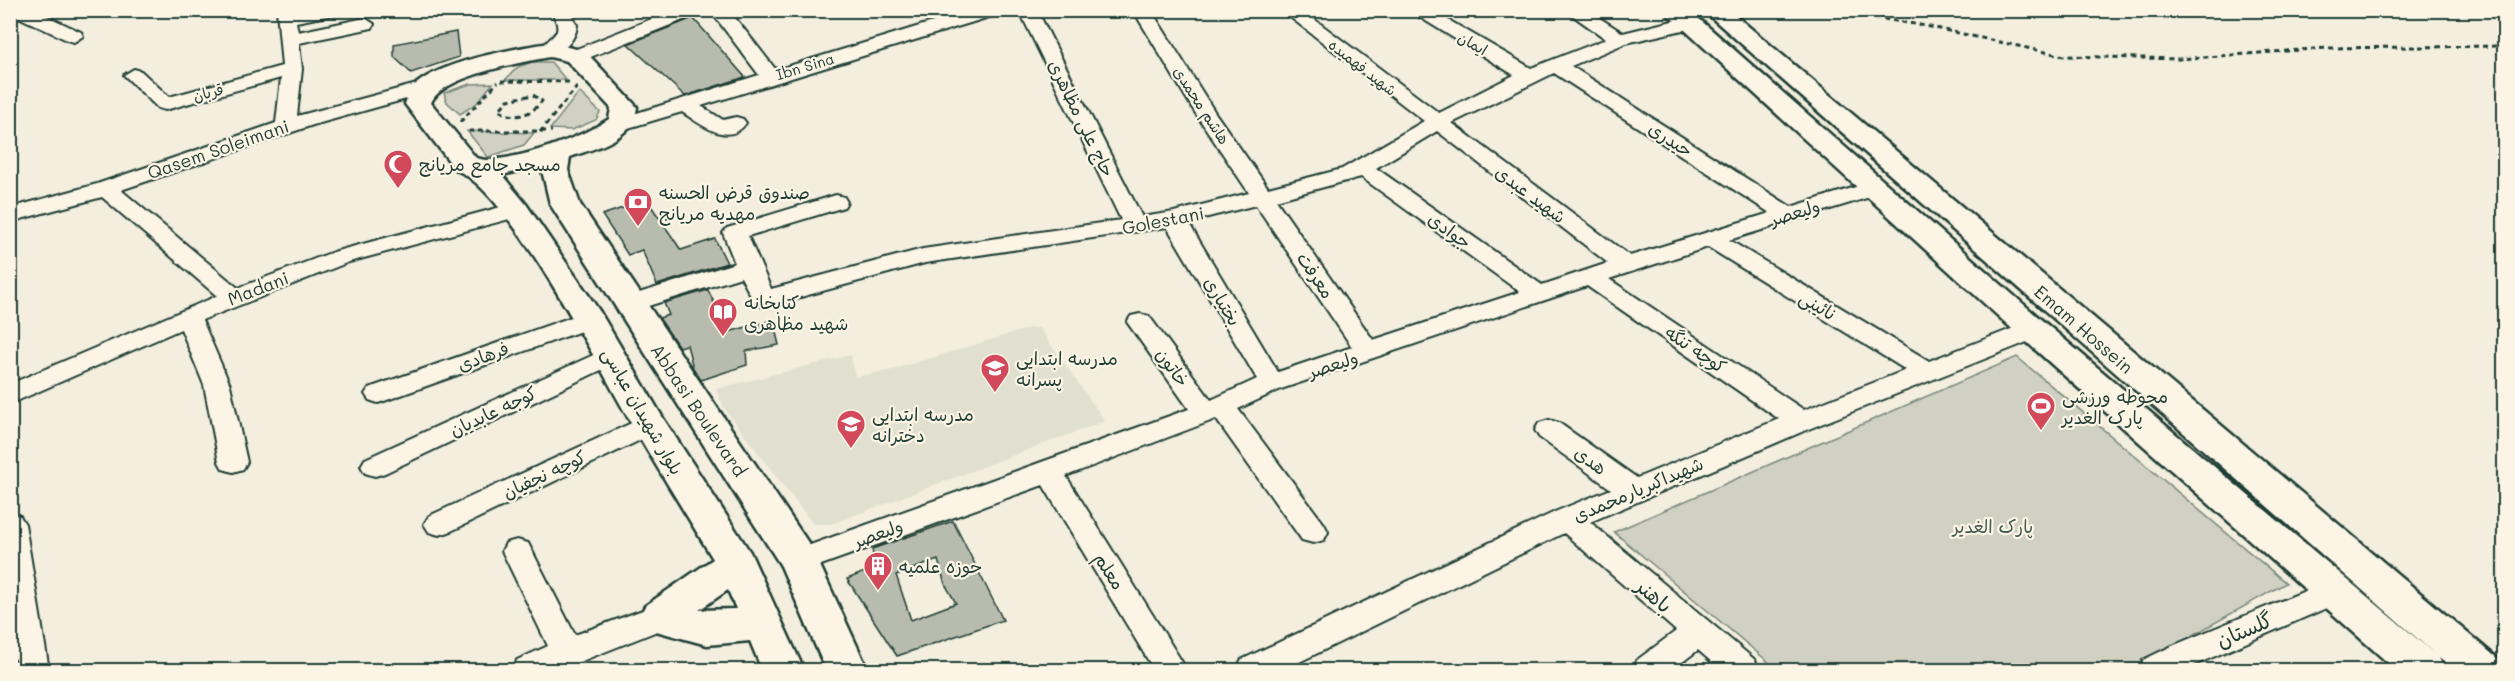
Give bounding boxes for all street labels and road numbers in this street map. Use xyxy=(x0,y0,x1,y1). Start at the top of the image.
street label: ایمان xyxy=(1455,27,1491,59)
street label: شهید فهمیده xyxy=(1325,34,1401,100)
street label: Ibn Sina xyxy=(773,48,837,84)
street label: حاج علی مظاهری xyxy=(1042,55,1121,181)
street label: هاشم محمدی xyxy=(1167,62,1235,149)
street label: قربان xyxy=(191,78,225,106)
street label: Qasem Soleimani xyxy=(144,114,292,184)
street label: حیدری xyxy=(1644,116,1698,162)
street label: شهید عبدی xyxy=(1491,160,1571,228)
street label: ولیعصر xyxy=(1765,193,1823,231)
street label: Golestani xyxy=(1120,200,1206,240)
street label: جوادی xyxy=(1424,206,1476,254)
street label: معرفت xyxy=(1292,247,1340,303)
street label: Madani xyxy=(224,265,292,311)
street label: بختیاری xyxy=(1199,272,1247,330)
street label: Emam Hossein xyxy=(2029,279,2139,379)
street label: نائینی xyxy=(1795,285,1841,325)
street label: کوچه تنگه xyxy=(1660,320,1732,379)
street label: فرهادی xyxy=(454,336,512,376)
street label: Abbasi Boulevard xyxy=(646,339,752,481)
street label: بلوار شهیدان عباسی xyxy=(597,343,689,479)
street label: خاتون xyxy=(1151,343,1195,391)
street label: ولیعصر xyxy=(1303,345,1361,384)
street label: کوجه عابدیان xyxy=(446,380,541,442)
street label: هدی xyxy=(1570,440,1612,480)
street label: کوچه نجفیان xyxy=(499,444,590,505)
street label: شهیداکبریارمحمدی xyxy=(1569,451,1707,527)
street label: ولیعصر xyxy=(848,513,906,554)
street label: معلم xyxy=(1087,548,1131,596)
street label: باهنر xyxy=(1629,571,1679,619)
street label: گلستان xyxy=(2212,605,2276,653)

